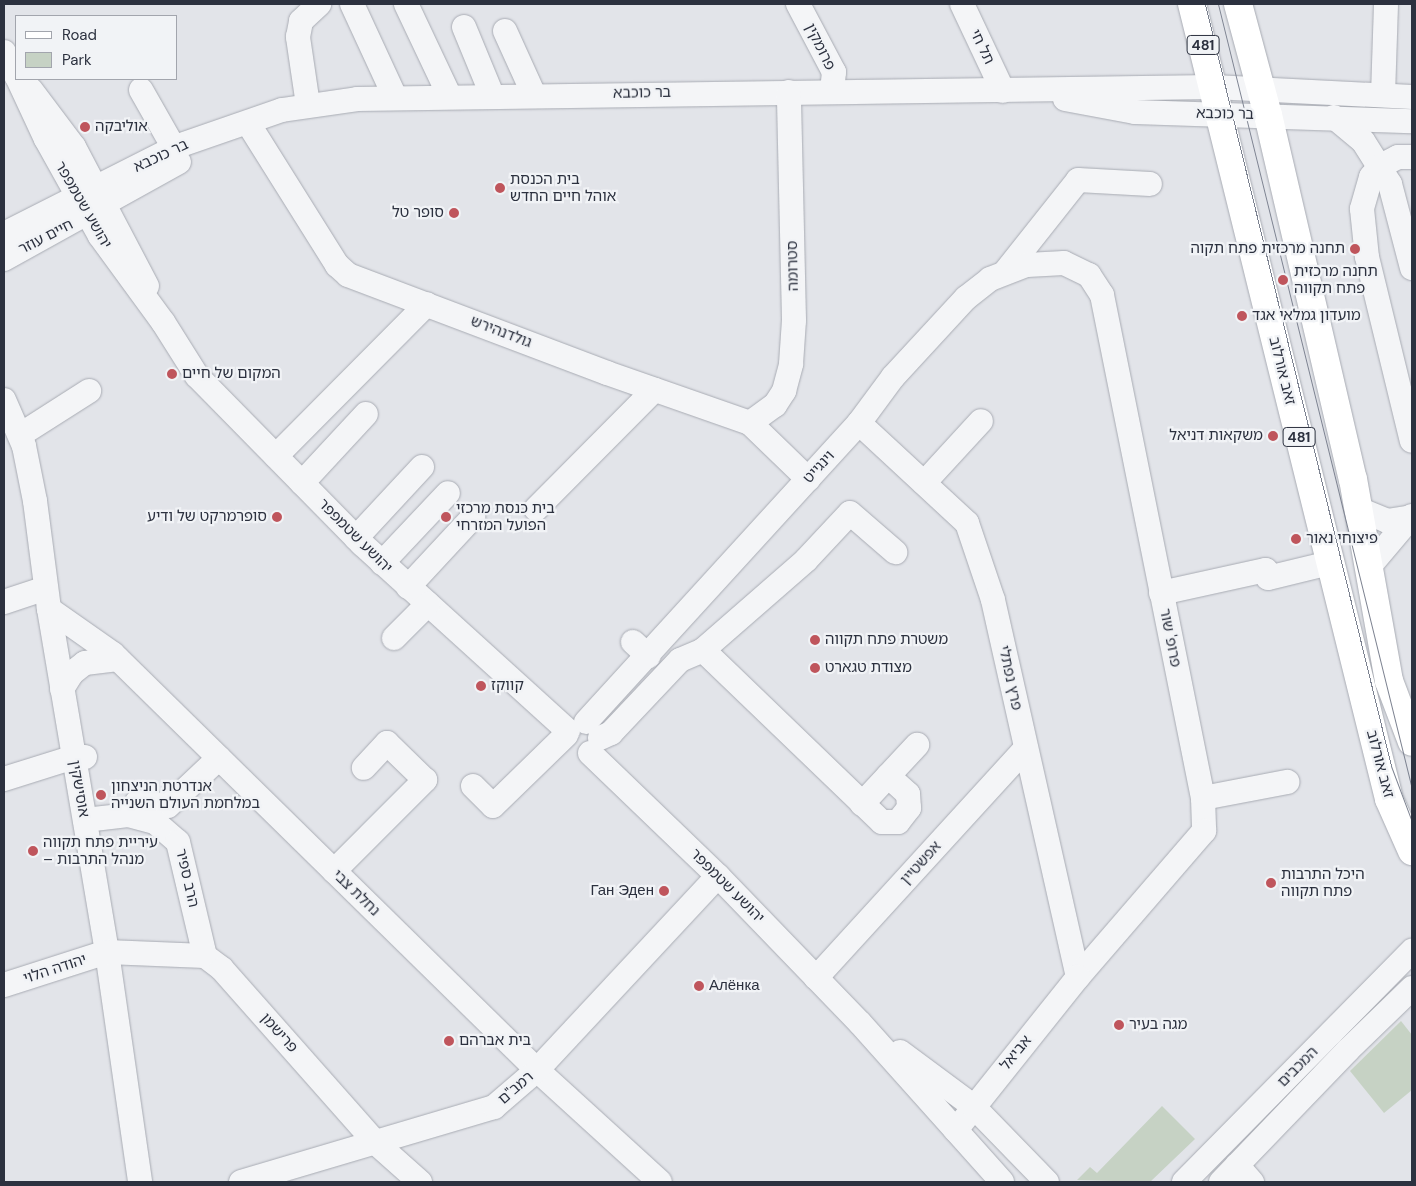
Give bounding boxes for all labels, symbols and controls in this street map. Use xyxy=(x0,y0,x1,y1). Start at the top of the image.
legend xyxy=(15,15,178,80)
street label: פרומקין xyxy=(801,21,839,73)
text: Road xyxy=(62,25,97,45)
street label: תל חי xyxy=(966,27,998,67)
road number: 481 xyxy=(1186,34,1220,56)
text: Park xyxy=(62,50,92,70)
street label: בר כוכבא xyxy=(613,83,671,103)
street label: בר כוכבא xyxy=(1196,104,1254,124)
place label: אוליבקה xyxy=(95,118,148,136)
marker: אוליבקה xyxy=(79,121,91,133)
street label: בר כוכבא xyxy=(131,136,191,176)
street label: יהושע שטמפפר xyxy=(51,158,115,252)
place label: בית הכנסת אוהל חיים החדש xyxy=(510,170,616,205)
marker: בית הכנסת אוהל חיים החדש xyxy=(494,182,506,194)
place label: סופר טל xyxy=(392,204,444,222)
marker: סופר טל xyxy=(448,207,460,219)
street label: חיים עוזר xyxy=(16,216,76,258)
place label: תחנה מרכזית פתח תקוה xyxy=(1190,240,1345,258)
street label: סטרומה xyxy=(784,241,802,291)
marker: תחנה מרכזית פתח תקוה xyxy=(1349,243,1361,255)
place label: תחנה מרכזית פתח תקווה xyxy=(1294,262,1378,297)
marker: תחנה מרכזית פתח תקווה xyxy=(1276,273,1290,287)
place label: מועדון גמלאי אגד xyxy=(1252,307,1361,325)
marker: מועדון גמלאי אגד xyxy=(1236,310,1248,322)
street label: גולדנהירש xyxy=(468,312,534,352)
street label: זאב אורלוב xyxy=(1265,335,1299,407)
place label: המקום של חיים xyxy=(182,365,281,383)
marker: המקום של חיים xyxy=(166,368,178,380)
road number: 481 xyxy=(1282,426,1316,448)
place label: משקאות דניאל xyxy=(1169,427,1263,445)
marker: משקאות דניאל xyxy=(1267,430,1279,442)
street label: וינגייט xyxy=(799,447,839,487)
street label: יהושע שטמפפר xyxy=(314,495,396,577)
place label: בית כנסת מרכזי הפועל המזרחי xyxy=(456,499,555,534)
place label: סופרמרקט של ודיע xyxy=(147,508,267,526)
marker: סופרמרקט של ודיע xyxy=(271,511,283,523)
marker: בית כנסת מרכזי הפועל המזרחי xyxy=(440,511,452,523)
place label: פיצוחי נאור xyxy=(1306,530,1378,548)
marker: פיצוחי נאור xyxy=(1290,533,1302,545)
street label: פרופ' שור xyxy=(1155,607,1185,669)
place label: משטרת פתח תקווה xyxy=(825,631,948,649)
marker: משטרת פתח תקווה xyxy=(809,634,821,646)
street label: פרץ נפתלי xyxy=(994,644,1026,712)
place label: מצודת טגארט xyxy=(825,659,912,677)
marker: מצודת טגארט xyxy=(809,662,821,674)
place label: קווקז xyxy=(491,677,524,695)
marker: קווקז xyxy=(475,680,487,692)
street label: זאב אורלוב xyxy=(1362,728,1398,800)
street label: אוסישקין xyxy=(65,759,93,819)
place label: אנדרטת הניצחון במלחמת העולם השנייה xyxy=(111,777,260,812)
marker: אנדרטת הניצחון במלחמת העולם השנייה xyxy=(95,789,107,801)
place label: עיריית פתח תקווה – מנהל התרבות xyxy=(43,833,158,868)
street label: אפשטיין xyxy=(897,838,945,888)
marker: עיריית פתח תקווה – מנהל התרבות xyxy=(27,845,39,857)
street label: יהושע שטמפפר xyxy=(686,845,768,927)
street label: הרב ספיר xyxy=(172,847,202,909)
place label: היכל התרבות פתח תקווה xyxy=(1281,865,1365,900)
street label: נחלת צבי xyxy=(329,866,383,920)
marker: היכל התרבות פתח תקווה xyxy=(1265,877,1277,889)
place label: Ган Эден xyxy=(590,882,654,900)
marker: Ган Эден xyxy=(658,885,670,897)
street label: יהודה הלוי xyxy=(21,950,89,988)
place label: Алёнка xyxy=(709,977,760,995)
marker: Алёнка xyxy=(693,980,705,992)
street label: פרישמן xyxy=(257,1009,301,1057)
place label: מגה בעיר xyxy=(1129,1016,1187,1034)
marker: מגה בעיר xyxy=(1113,1019,1125,1031)
place label: בית אברהם xyxy=(459,1032,531,1050)
street label: אביאל xyxy=(997,1032,1035,1074)
marker: בית אברהם xyxy=(443,1035,455,1047)
street label: המכבים xyxy=(1274,1043,1322,1091)
street label: רמב"ם xyxy=(495,1068,537,1108)

